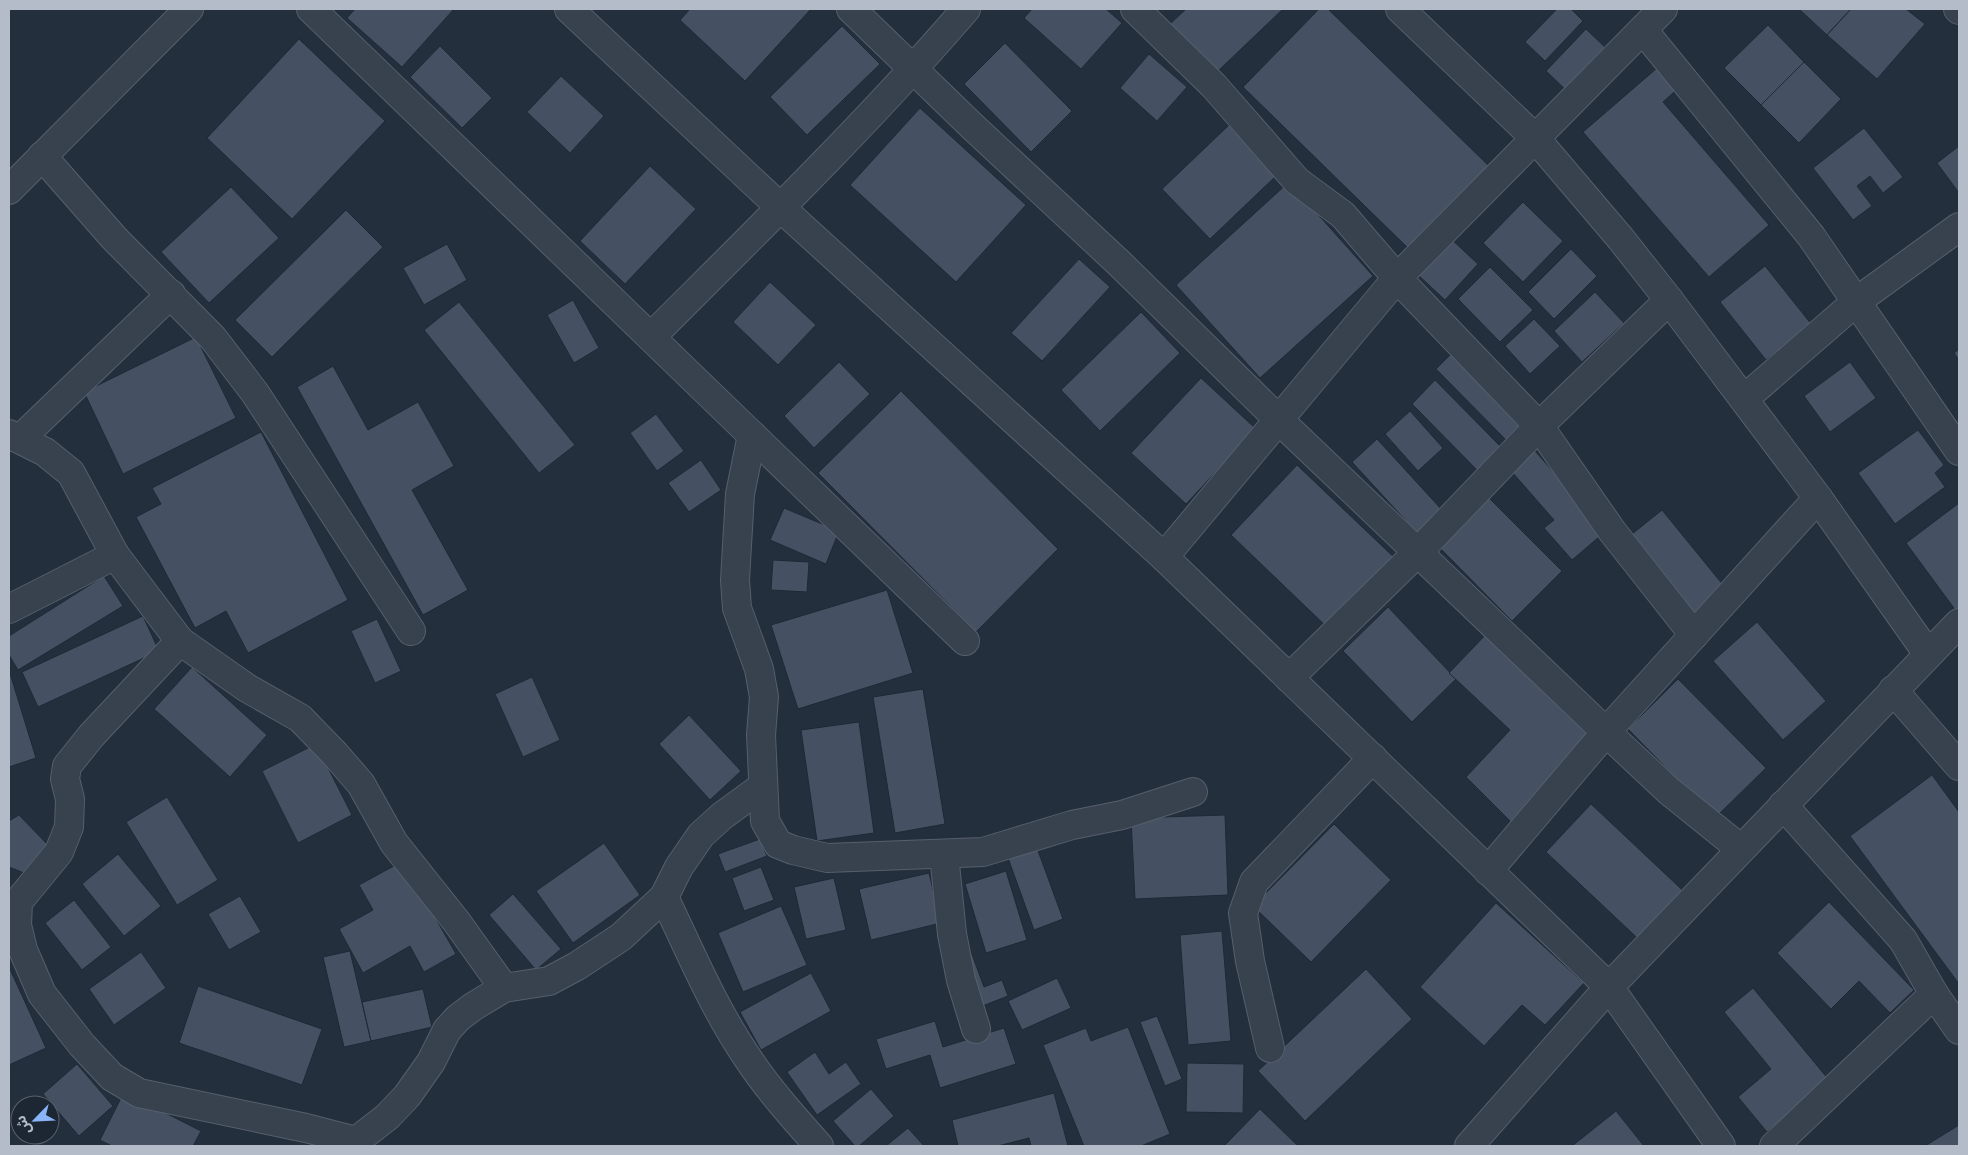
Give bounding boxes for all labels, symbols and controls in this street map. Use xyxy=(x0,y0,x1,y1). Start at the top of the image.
north arrow xyxy=(10,1095,60,1145)
text: ش xyxy=(11,1113,34,1138)

